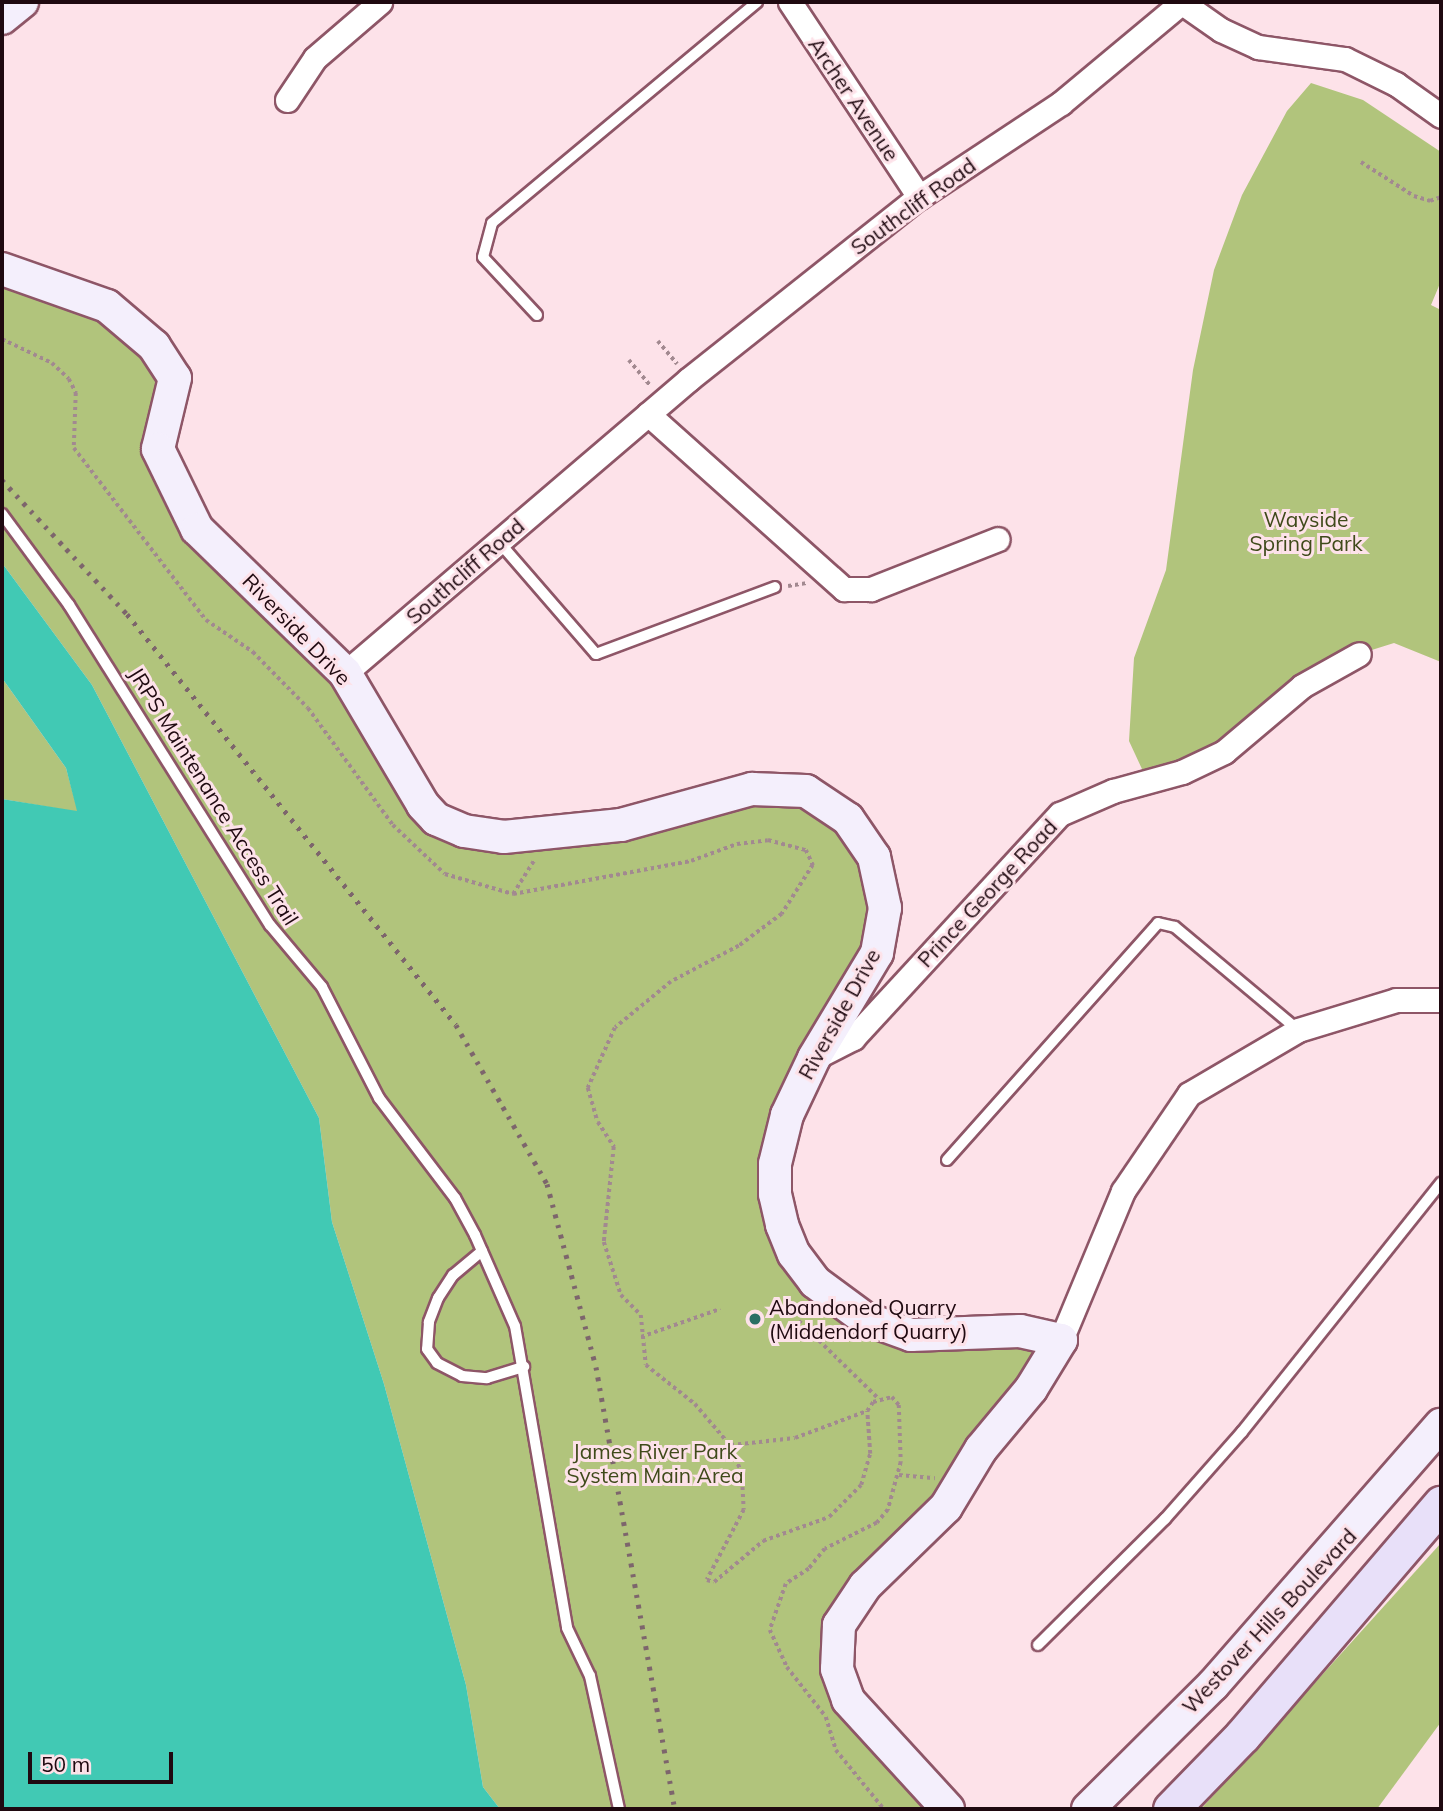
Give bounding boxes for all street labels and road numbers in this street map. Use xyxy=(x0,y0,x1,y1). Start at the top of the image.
street label: Archer Avenue xyxy=(803,33,905,165)
street label: Southcliff Road xyxy=(846,152,980,260)
street label: Southcliff Road xyxy=(401,513,529,629)
street label: Riverside Drive xyxy=(238,568,356,690)
street label: JRPS Maintenance Access Trail xyxy=(124,662,304,930)
street label: Prince George Road xyxy=(912,814,1062,972)
street label: Riverside Drive xyxy=(793,944,885,1084)
street label: Westover Hills Boulevard xyxy=(1177,1523,1361,1719)

